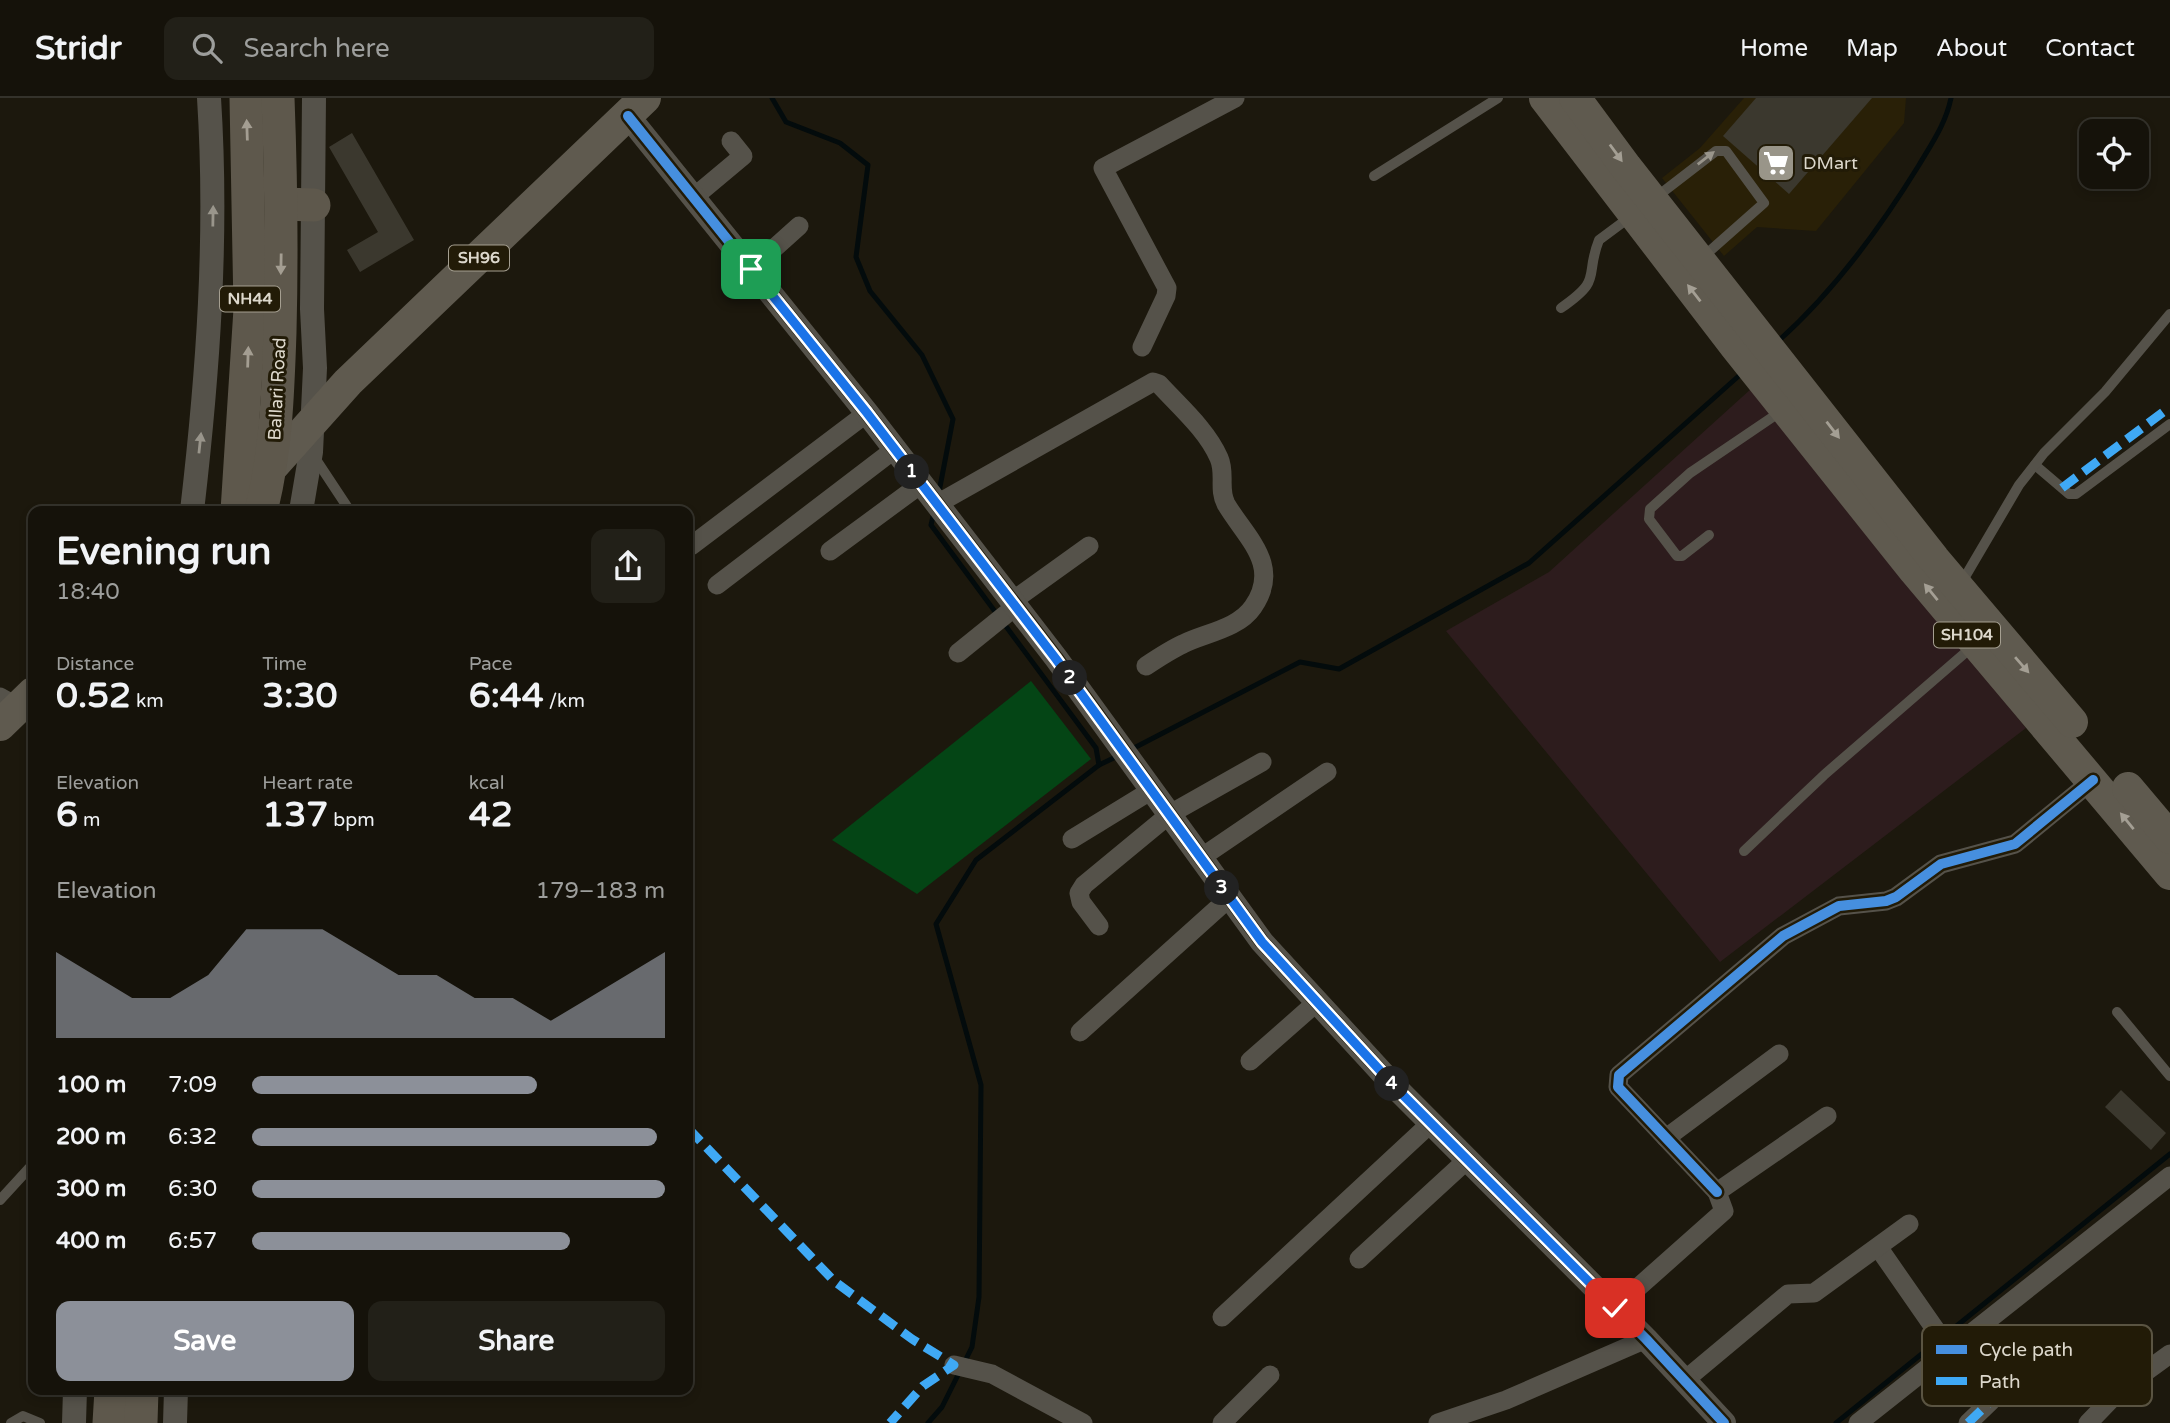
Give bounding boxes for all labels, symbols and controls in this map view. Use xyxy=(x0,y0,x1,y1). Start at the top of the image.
search box xyxy=(164,17,654,80)
text: Stridr xyxy=(35,29,122,68)
icon: search xyxy=(188,29,226,67)
text: Search here xyxy=(244,33,390,64)
text: Home xyxy=(1740,34,1808,63)
text: Map xyxy=(1846,34,1898,63)
text: About xyxy=(1936,34,2007,63)
text: Contact xyxy=(2045,34,2135,63)
one-way arrow xyxy=(241,119,253,141)
map controls xyxy=(2079,119,2149,189)
button: locate xyxy=(2079,119,2149,189)
supermarket icon: DMart xyxy=(1755,142,1797,184)
one-way arrow xyxy=(1608,144,1622,162)
one-way arrow xyxy=(1697,152,1715,166)
place label: DMart xyxy=(1803,152,1858,174)
one-way arrow xyxy=(207,205,219,227)
pin xyxy=(721,239,781,299)
road number: SH96 xyxy=(449,246,509,270)
icon: arrive xyxy=(732,250,770,288)
one-way arrow xyxy=(275,253,287,275)
one-way arrow xyxy=(1687,284,1701,302)
road number: NH44 xyxy=(220,286,280,312)
street label: Ballari Road xyxy=(263,337,291,441)
one-way arrow xyxy=(242,346,253,368)
one-way arrow xyxy=(1825,421,1840,439)
one-way arrow xyxy=(195,432,206,454)
pin: 1 xyxy=(894,454,930,490)
text: 1 xyxy=(906,460,917,482)
text: Evening run xyxy=(56,529,271,575)
button: share xyxy=(591,529,665,603)
text: 18:40 xyxy=(56,578,120,606)
one-way arrow xyxy=(1924,583,1939,601)
road number: SH104 xyxy=(1934,622,2000,648)
text: Distance xyxy=(56,653,134,675)
text: Time xyxy=(262,653,307,675)
text: Pace xyxy=(469,653,512,675)
one-way arrow xyxy=(2014,656,2029,673)
pin: 2 xyxy=(1052,660,1088,696)
text: 2 xyxy=(1064,666,1075,688)
text: 0.52 xyxy=(56,675,131,717)
text: 3:30 xyxy=(262,675,337,717)
text: 6:44 xyxy=(469,675,544,717)
text: km xyxy=(131,690,164,712)
text: /km xyxy=(544,690,585,712)
text: Elevation xyxy=(56,772,139,794)
text: Heart rate xyxy=(262,772,353,794)
text: kcal xyxy=(469,772,504,794)
text: 6 xyxy=(56,794,78,836)
text: 137 xyxy=(262,794,328,836)
text: 42 xyxy=(469,794,513,836)
text: m xyxy=(78,809,100,831)
text: bpm xyxy=(328,809,375,831)
one-way arrow xyxy=(2120,812,2135,829)
pin: 3 xyxy=(1204,870,1240,906)
text: 3 xyxy=(1216,876,1227,898)
text: Elevation xyxy=(56,877,157,905)
text: 179–183 m xyxy=(536,877,665,905)
pin: 4 xyxy=(1374,1066,1410,1102)
text: 100 m xyxy=(56,1071,126,1099)
text: 7:09 xyxy=(168,1071,217,1099)
text: 4 xyxy=(1386,1072,1397,1094)
text: 200 m xyxy=(56,1123,126,1151)
text: 6:32 xyxy=(168,1123,217,1151)
text: 300 m xyxy=(56,1175,126,1203)
text: 6:30 xyxy=(168,1175,217,1203)
text: 400 m xyxy=(56,1227,126,1255)
text: 6:57 xyxy=(168,1227,217,1255)
pin xyxy=(1585,1278,1645,1338)
icon: check xyxy=(1596,1289,1634,1327)
button: Save xyxy=(56,1301,354,1381)
button: Share xyxy=(368,1301,665,1381)
legend xyxy=(1922,1325,2152,1406)
text: Cycle path xyxy=(1979,1339,2073,1361)
text: Path xyxy=(1979,1371,2021,1393)

